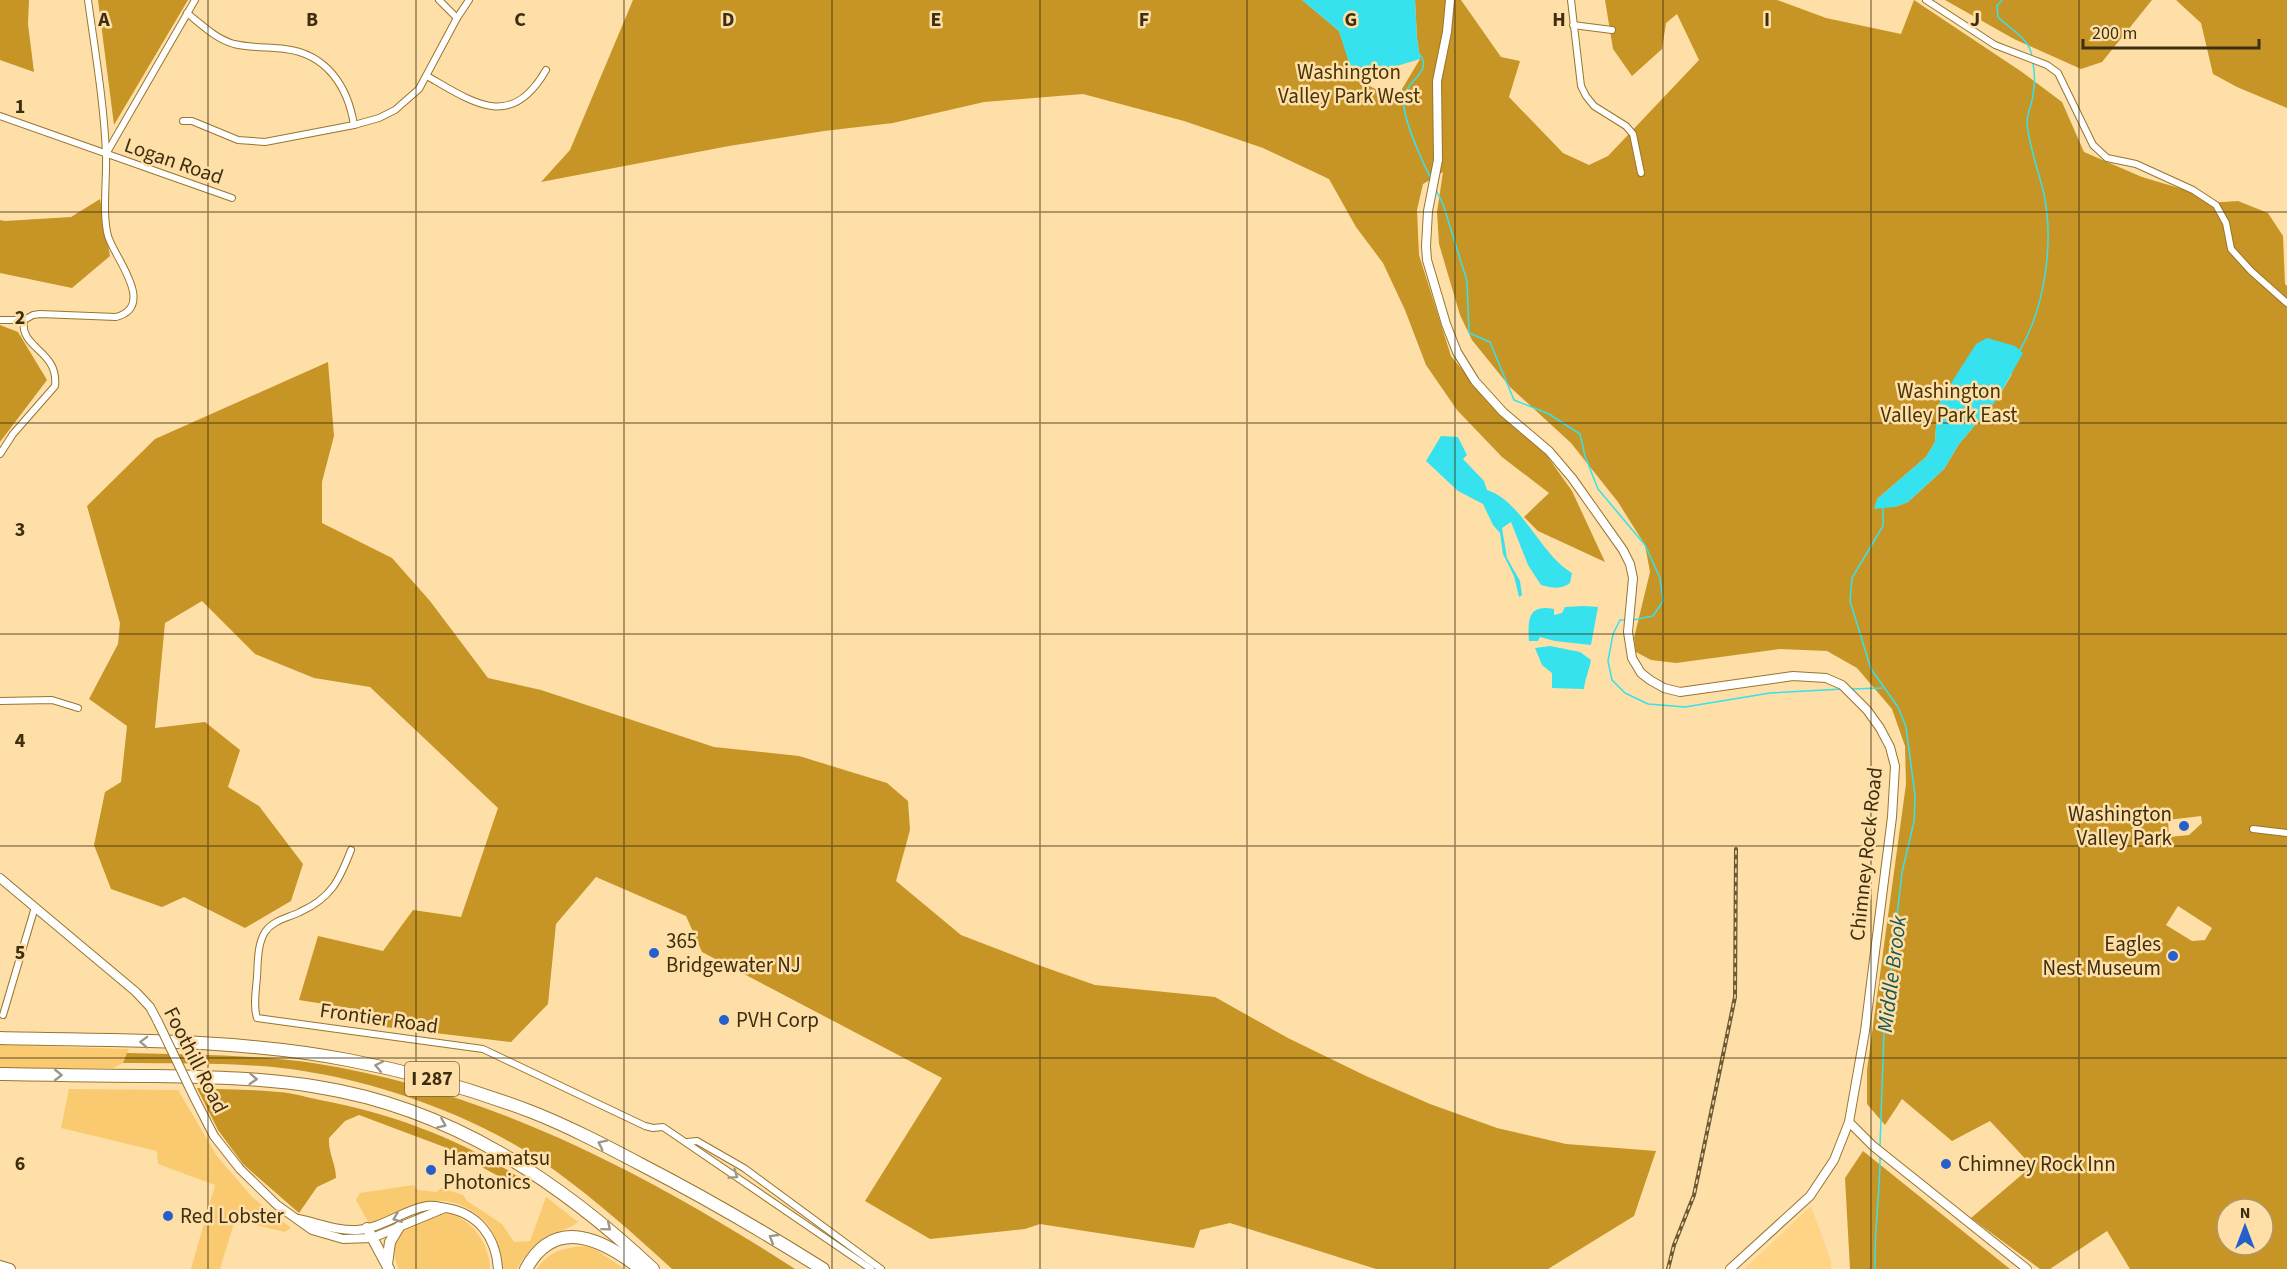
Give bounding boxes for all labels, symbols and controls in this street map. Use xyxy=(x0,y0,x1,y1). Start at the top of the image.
text: A xyxy=(97,6,110,34)
text: B xyxy=(306,6,318,34)
text: C xyxy=(514,6,526,34)
text: D xyxy=(722,6,734,34)
text: E xyxy=(931,6,941,34)
text: F xyxy=(1139,6,1149,34)
text: G xyxy=(1345,6,1357,34)
text: H xyxy=(1552,6,1566,34)
text: I xyxy=(1764,6,1770,34)
text: J xyxy=(1970,6,1980,34)
scale bar xyxy=(2083,12,2258,50)
text: 200 m xyxy=(2092,21,2137,46)
park label: Washington Valley Park West xyxy=(1278,57,1420,111)
text: 1 xyxy=(15,93,25,121)
street label: Logan Road xyxy=(120,130,228,192)
text: 2 xyxy=(15,304,25,332)
park label: Washington Valley Park East xyxy=(1881,376,2017,430)
text: 3 xyxy=(15,516,25,544)
text: 4 xyxy=(15,727,26,755)
street label: Chimney Rock Road xyxy=(1842,766,1890,942)
place label: Washington Valley Park xyxy=(2068,799,2173,853)
marker: Washington Valley Park xyxy=(2177,819,2191,833)
water label: Middle Brook xyxy=(1869,913,1915,1034)
place label: 365 Bridgewater NJ xyxy=(666,926,801,980)
place label: Eagles Nest Museum xyxy=(2043,929,2161,983)
text: 5 xyxy=(15,939,25,967)
marker: 365 Bridgewater NJ xyxy=(647,946,661,960)
marker: Eagles Nest Museum xyxy=(2166,949,2180,963)
street label: Frontier Road xyxy=(318,995,440,1041)
street label: Foothill Road xyxy=(156,1001,236,1119)
place label: PVH Corp xyxy=(736,1005,819,1035)
marker: PVH Corp xyxy=(717,1013,731,1027)
one-way arrow xyxy=(140,1035,149,1048)
one-way arrow xyxy=(375,1061,385,1074)
road number: I 287 xyxy=(405,1062,459,1096)
one-way arrow xyxy=(54,1069,63,1081)
one-way arrow xyxy=(249,1073,258,1086)
one-way arrow xyxy=(436,1117,447,1129)
one-way arrow xyxy=(598,1140,609,1152)
place label: Hamamatsu Photonics xyxy=(443,1143,550,1197)
place label: Chimney Rock Inn xyxy=(1958,1149,2116,1179)
text: 6 xyxy=(15,1150,25,1178)
marker: Chimney Rock Inn xyxy=(1939,1157,1953,1171)
marker: Hamamatsu Photonics xyxy=(424,1163,438,1177)
one-way arrow xyxy=(727,1168,738,1179)
north arrow xyxy=(2215,1197,2275,1257)
place label: Red Lobster xyxy=(180,1201,285,1231)
text: N xyxy=(2240,1202,2250,1224)
marker: Red Lobster xyxy=(161,1209,175,1223)
one-way arrow xyxy=(392,1211,403,1223)
one-way arrow xyxy=(600,1220,611,1231)
one-way arrow xyxy=(769,1234,779,1246)

